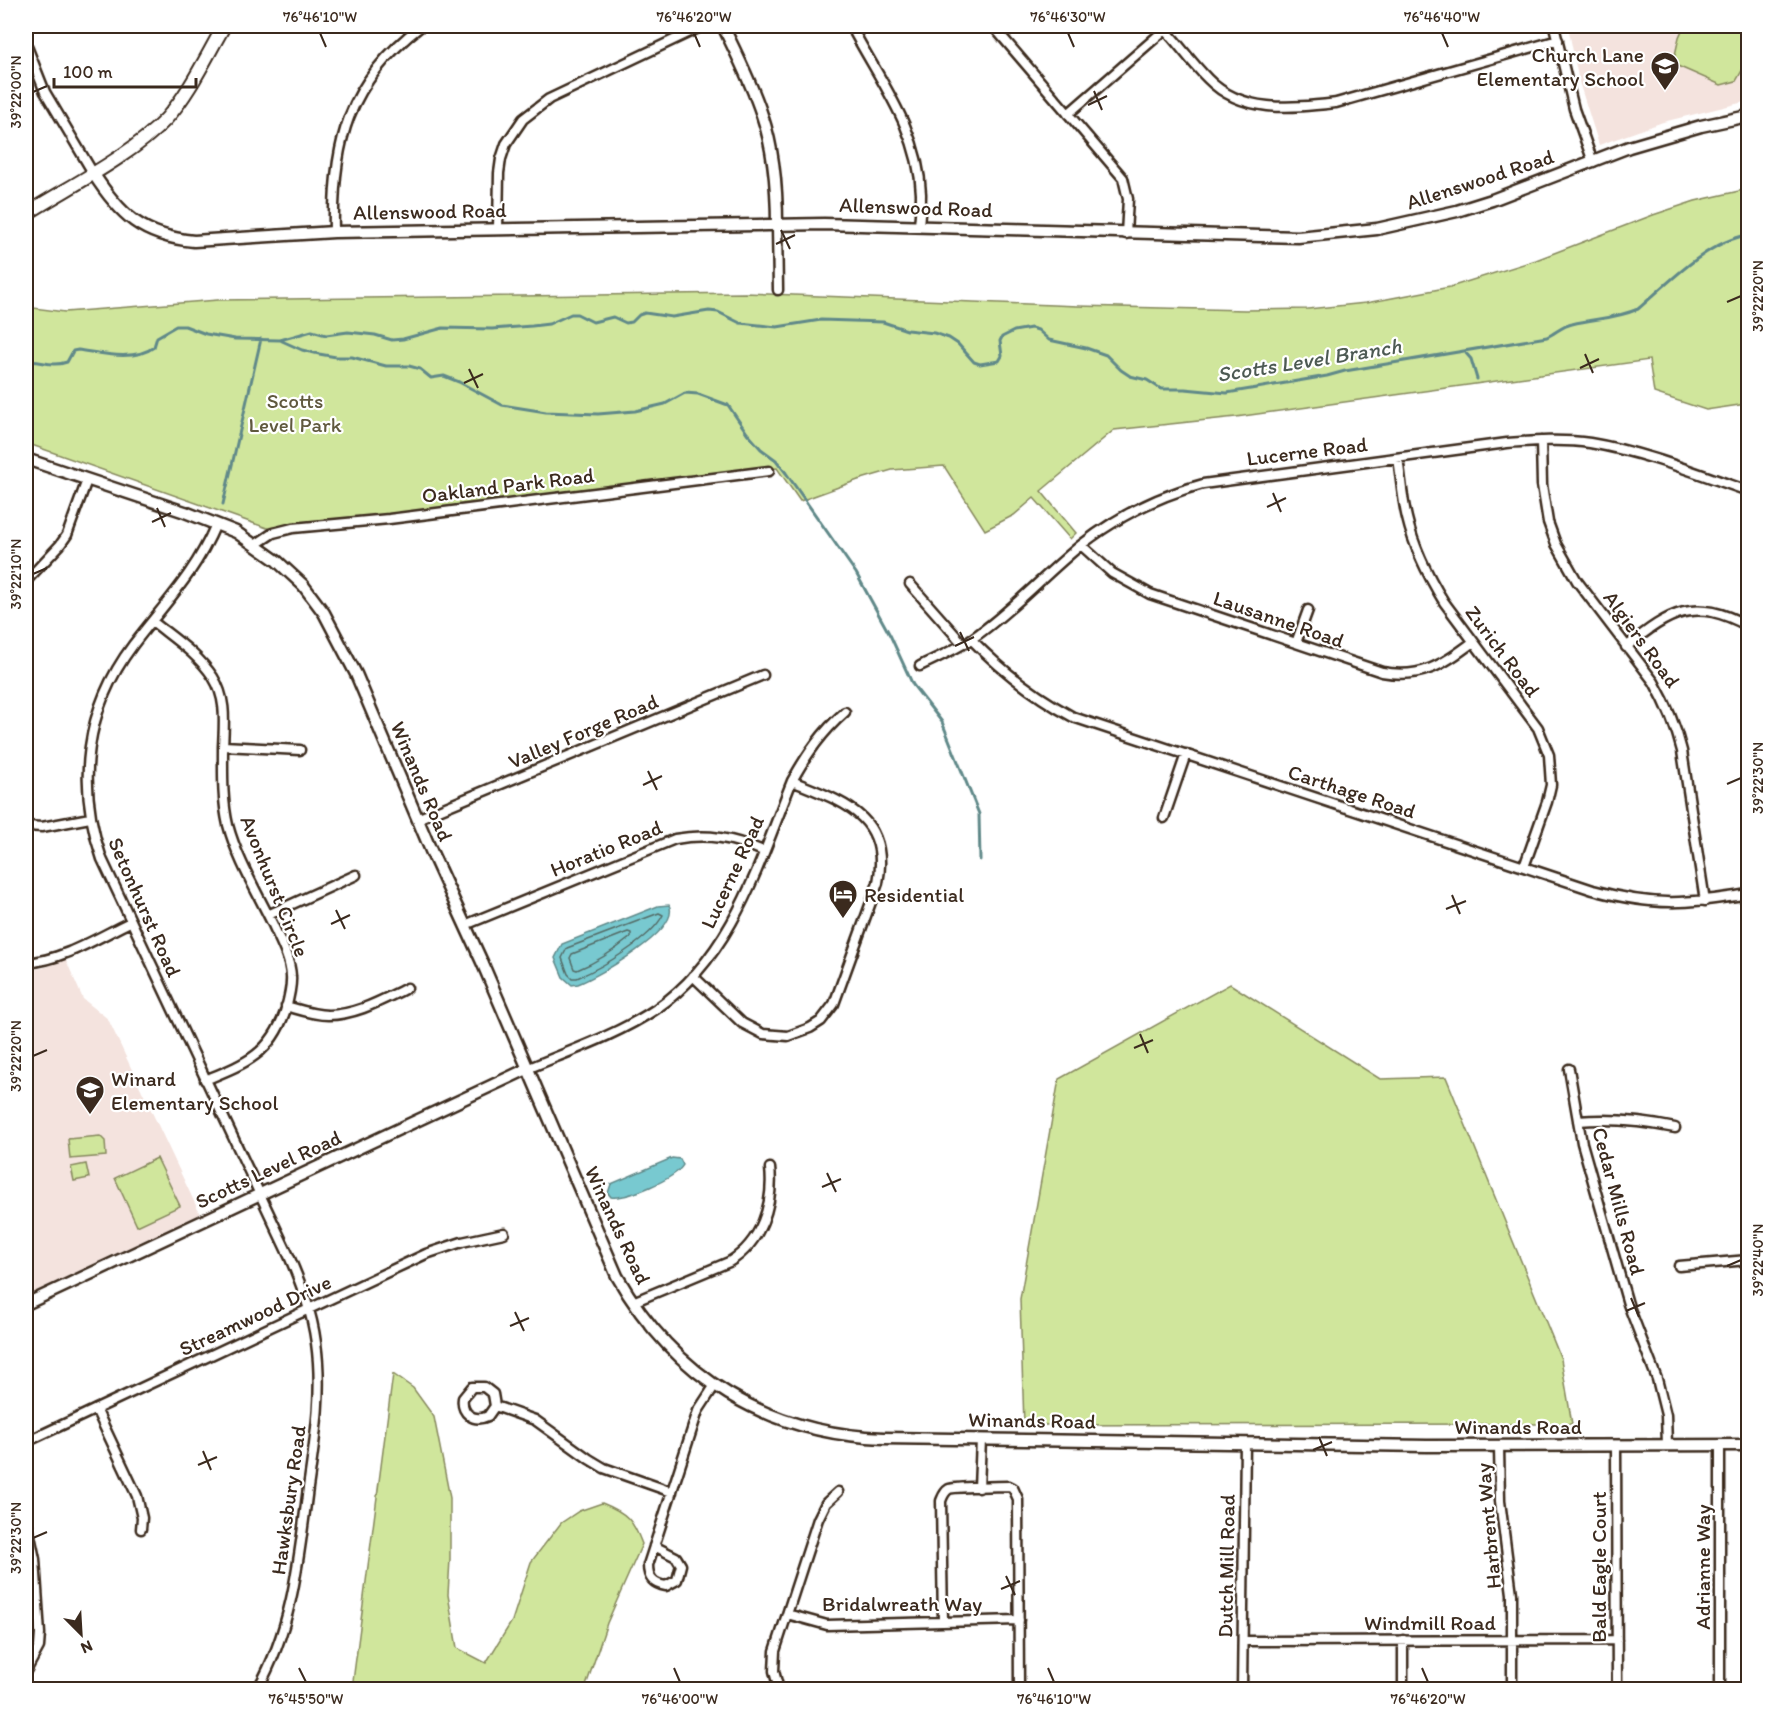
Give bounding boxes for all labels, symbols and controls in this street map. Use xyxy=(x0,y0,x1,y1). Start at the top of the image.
text: 76°46'10"W xyxy=(283,8,357,26)
text: 76°46'20"W xyxy=(657,8,732,26)
text: 76°46'30"W xyxy=(1030,8,1106,26)
text: 76°46'40"W xyxy=(1404,8,1480,26)
place label: Church Lane Elementary School xyxy=(1477,42,1644,91)
school or university icon: Church Lane Elementary School xyxy=(1649,50,1681,92)
scale bar xyxy=(54,51,196,89)
text: 39°22'00"N xyxy=(7,55,25,129)
text: 100 m xyxy=(63,61,113,83)
street label: Allenswood Road xyxy=(1403,143,1557,215)
street label: Allenswood Road xyxy=(839,192,994,222)
street label: Allenswood Road xyxy=(353,197,507,225)
text: 39°22'20"N xyxy=(1749,260,1767,332)
water label: Scotts Level Branch xyxy=(1215,332,1404,388)
park label: Scotts Level Park xyxy=(248,388,342,437)
street label: Lucerne Road xyxy=(1245,431,1369,471)
street label: Oakland Park Road xyxy=(420,462,596,508)
text: 39°22'10"N xyxy=(7,539,25,609)
street label: Lausanne Road xyxy=(1210,585,1348,653)
street label: Algiers Road xyxy=(1599,586,1685,692)
street label: Zurich Road xyxy=(1460,600,1546,702)
street label: Valley Forge Road xyxy=(504,688,662,774)
street label: Winands Road xyxy=(386,717,458,845)
text: 39°22'30"N xyxy=(1749,742,1767,814)
street label: Carthage Road xyxy=(1285,759,1419,823)
street label: Lucerne Road xyxy=(695,811,769,932)
street label: Avonhurst Circle xyxy=(235,812,315,960)
street label: Horatio Road xyxy=(546,814,666,882)
street label: Setonhurst Road xyxy=(103,833,187,981)
hotel icon: Residential xyxy=(827,878,859,920)
place label: Residential xyxy=(864,882,964,907)
text: 39°22'20"N xyxy=(7,1020,25,1092)
place label: Winard Elementary School xyxy=(111,1066,279,1115)
school or university icon: Winard Elementary School xyxy=(74,1074,106,1116)
street label: Scotts Level Road xyxy=(191,1124,345,1214)
street label: Cedar Mills Road xyxy=(1587,1124,1651,1278)
street label: Winands Road xyxy=(580,1162,656,1288)
text: 39°22'40"N xyxy=(1749,1224,1767,1296)
street label: Streamwood Drive xyxy=(175,1269,335,1361)
street label: Winands Road xyxy=(968,1406,1096,1434)
street label: Winands Road xyxy=(1454,1414,1582,1439)
street label: Hawksbury Road xyxy=(265,1423,311,1576)
street label: Harbrent Way xyxy=(1470,1462,1506,1590)
street label: Bald Eagle Court xyxy=(1586,1491,1611,1643)
street label: Dutch Mill Road xyxy=(1212,1493,1240,1638)
text: 39°22'30"N xyxy=(7,1502,25,1574)
street label: Adrianne Way xyxy=(1690,1504,1715,1630)
street label: Bridalwreath Way xyxy=(822,1591,982,1616)
north arrow xyxy=(51,1604,111,1664)
street label: Windmill Road xyxy=(1364,1610,1496,1635)
text: N xyxy=(78,1636,96,1658)
text: 76°45'50"W xyxy=(269,1690,344,1708)
text: 76°46'00"W xyxy=(642,1690,718,1708)
text: 76°46'10"W xyxy=(1017,1690,1091,1708)
text: 76°46'20"W xyxy=(1391,1690,1466,1708)

